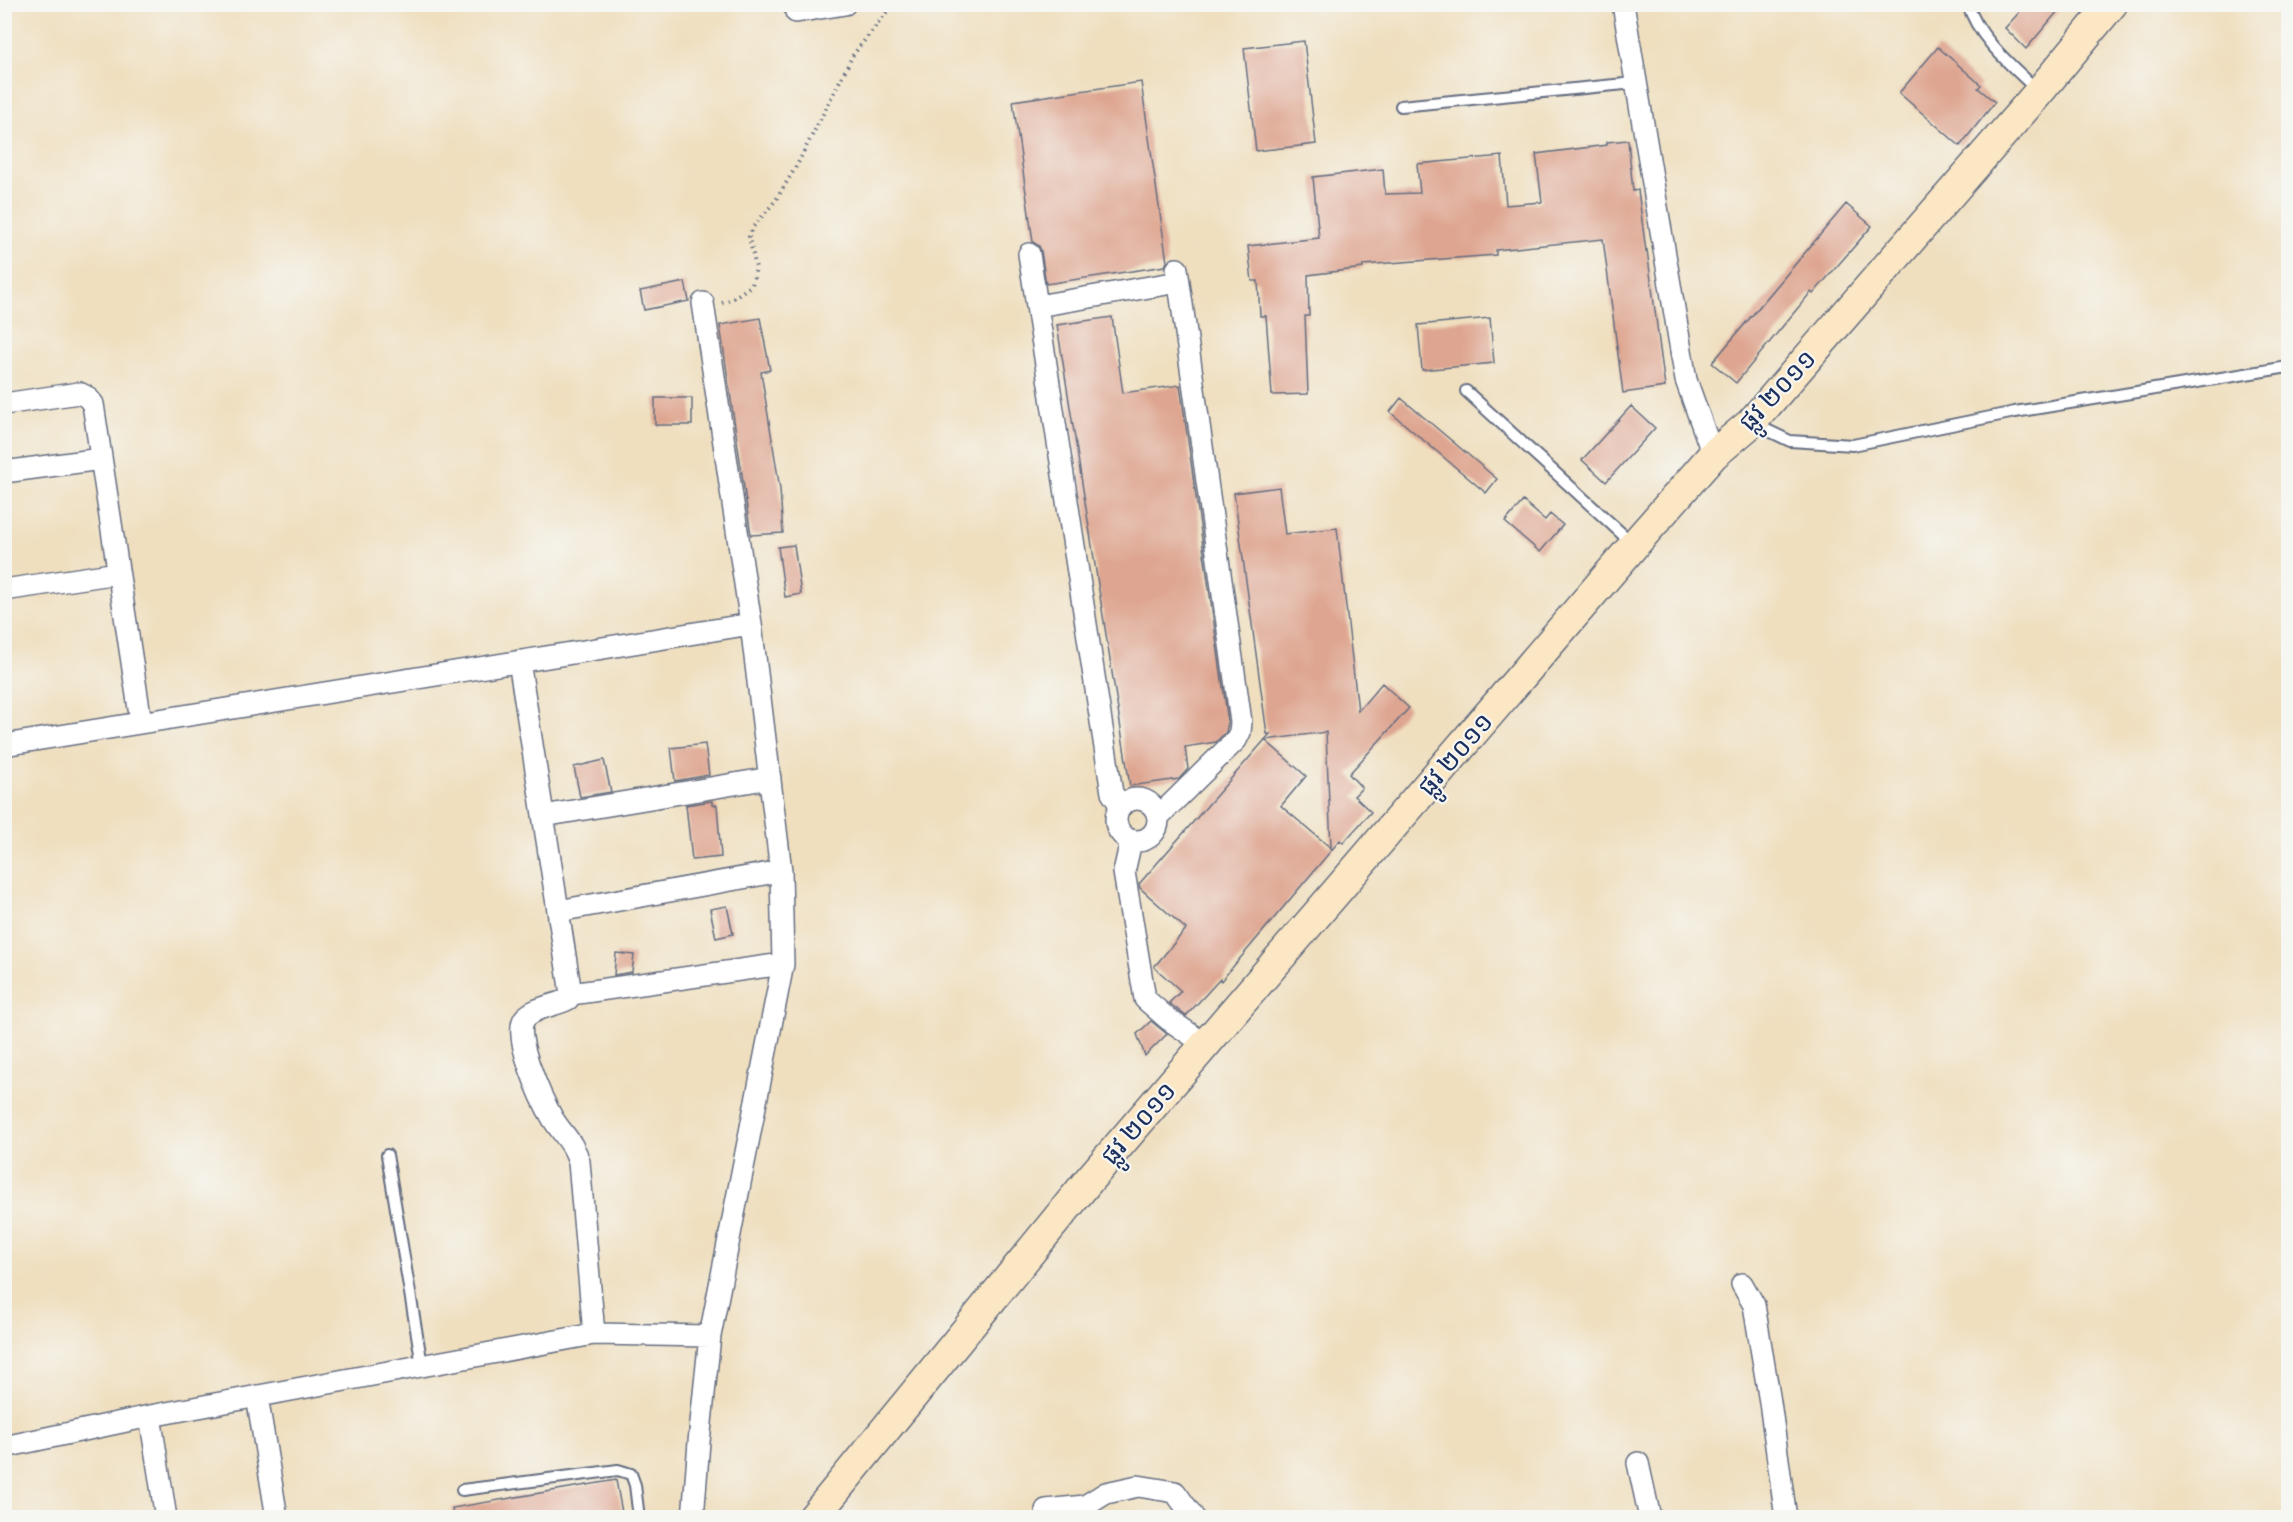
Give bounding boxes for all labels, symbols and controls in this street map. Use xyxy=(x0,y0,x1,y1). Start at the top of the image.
street label: ផ្លូវ ២០១១ xyxy=(1732,343,1828,443)
street label: ផ្លូវ ២០១១ xyxy=(1411,707,1506,807)
street label: ផ្លូវ ២០១១ xyxy=(1094,1076,1189,1176)

